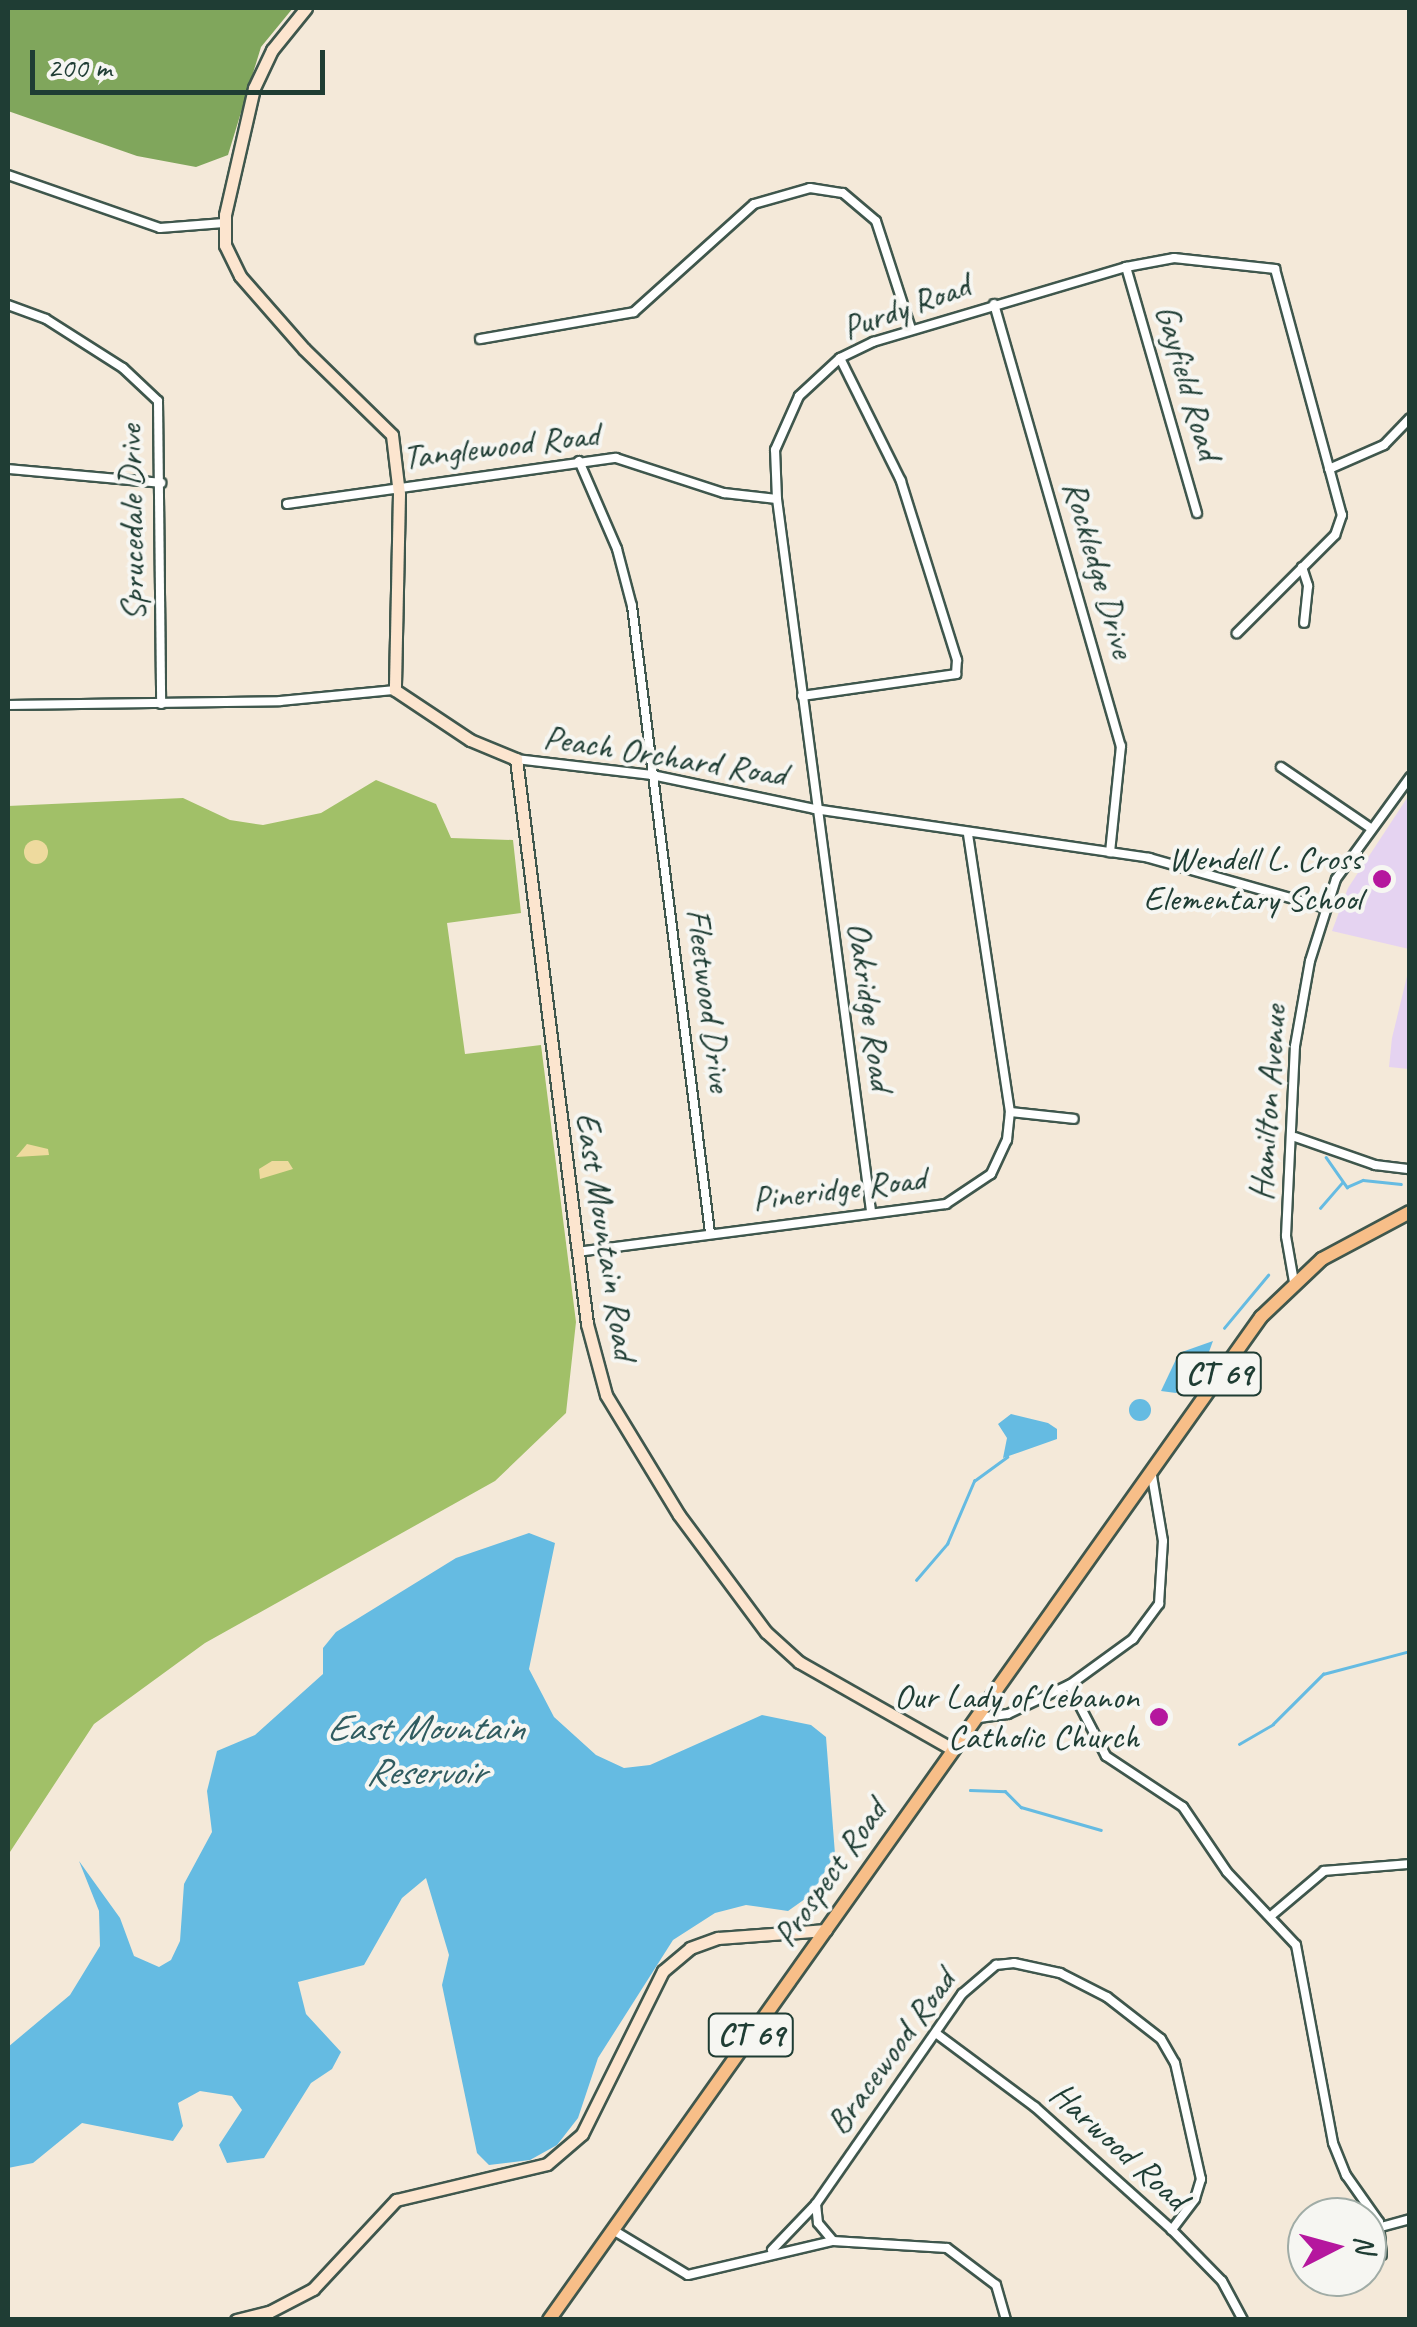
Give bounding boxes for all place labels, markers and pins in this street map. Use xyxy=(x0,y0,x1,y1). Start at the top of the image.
place label: Wendell L. Cross Elementary School xyxy=(1143,838,1362,920)
marker: Wendell L. Cross Elementary School xyxy=(1371,868,1393,890)
place label: Our Lady of Lebanon Catholic Church xyxy=(893,1676,1139,1758)
marker: Our Lady of Lebanon Catholic Church xyxy=(1148,1706,1170,1728)

